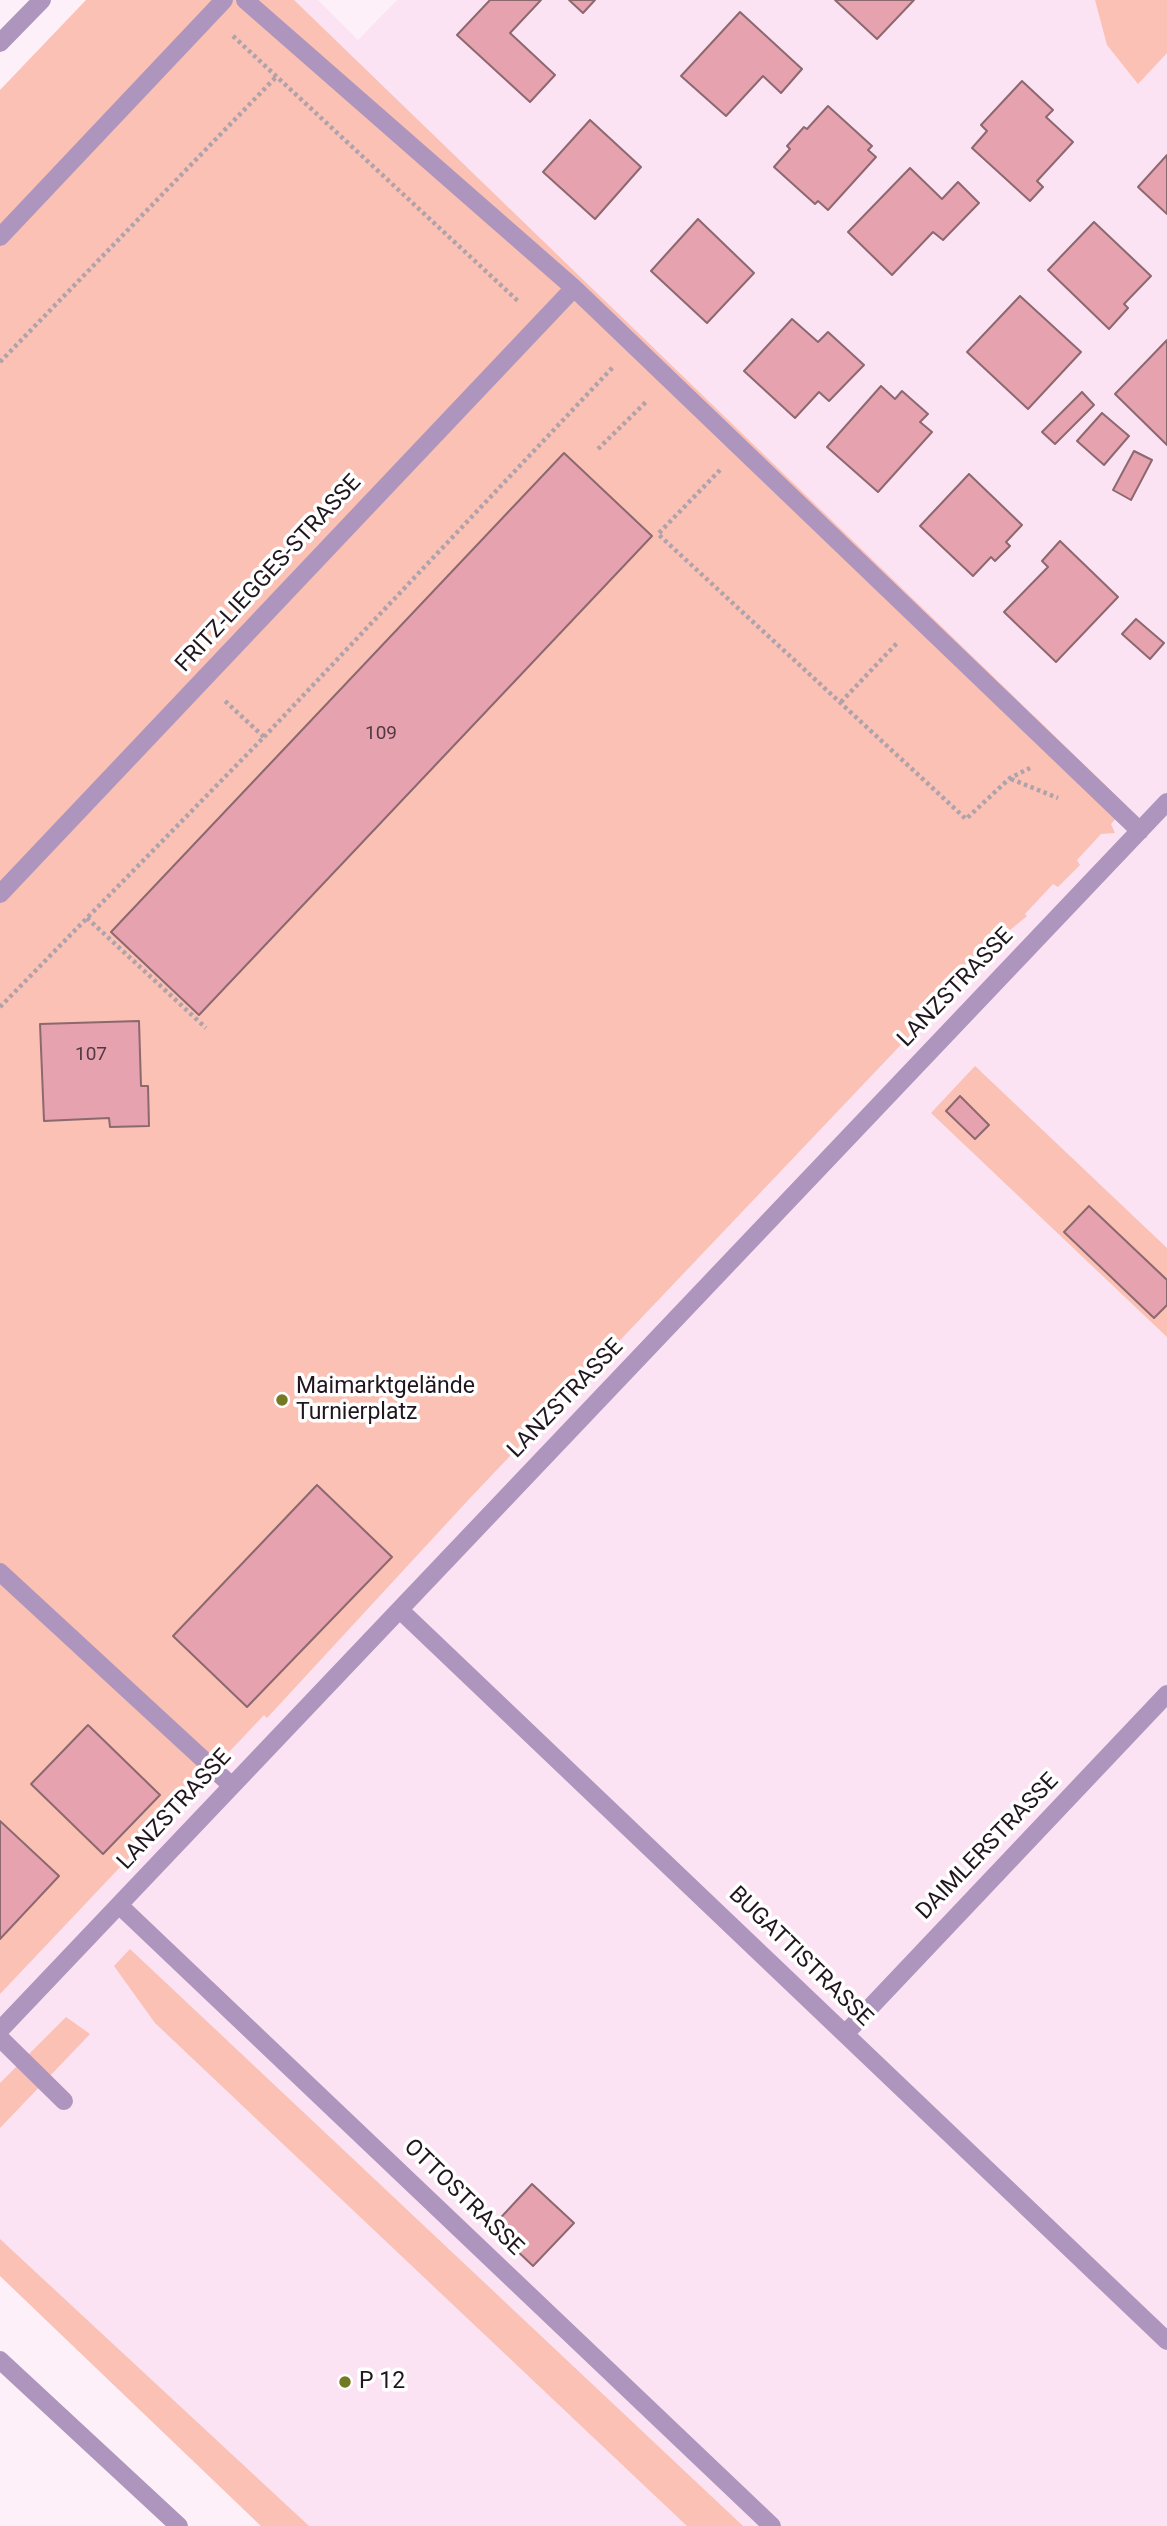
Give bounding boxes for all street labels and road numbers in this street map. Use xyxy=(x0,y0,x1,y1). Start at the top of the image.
street label: FRITZ-LIEGGES-STRASSE xyxy=(170,470,368,678)
street label: LANZSTRASSE xyxy=(892,923,1020,1053)
street label: LANZSTRASSE xyxy=(502,1334,630,1464)
street label: LANZSTRASSE xyxy=(112,1744,238,1876)
street label: DAIMLERSTRASSE xyxy=(911,1768,1065,1926)
street label: BUGATTISTRASSE xyxy=(722,1881,878,2033)
street label: OTTOSTRASSE xyxy=(397,2134,529,2262)

